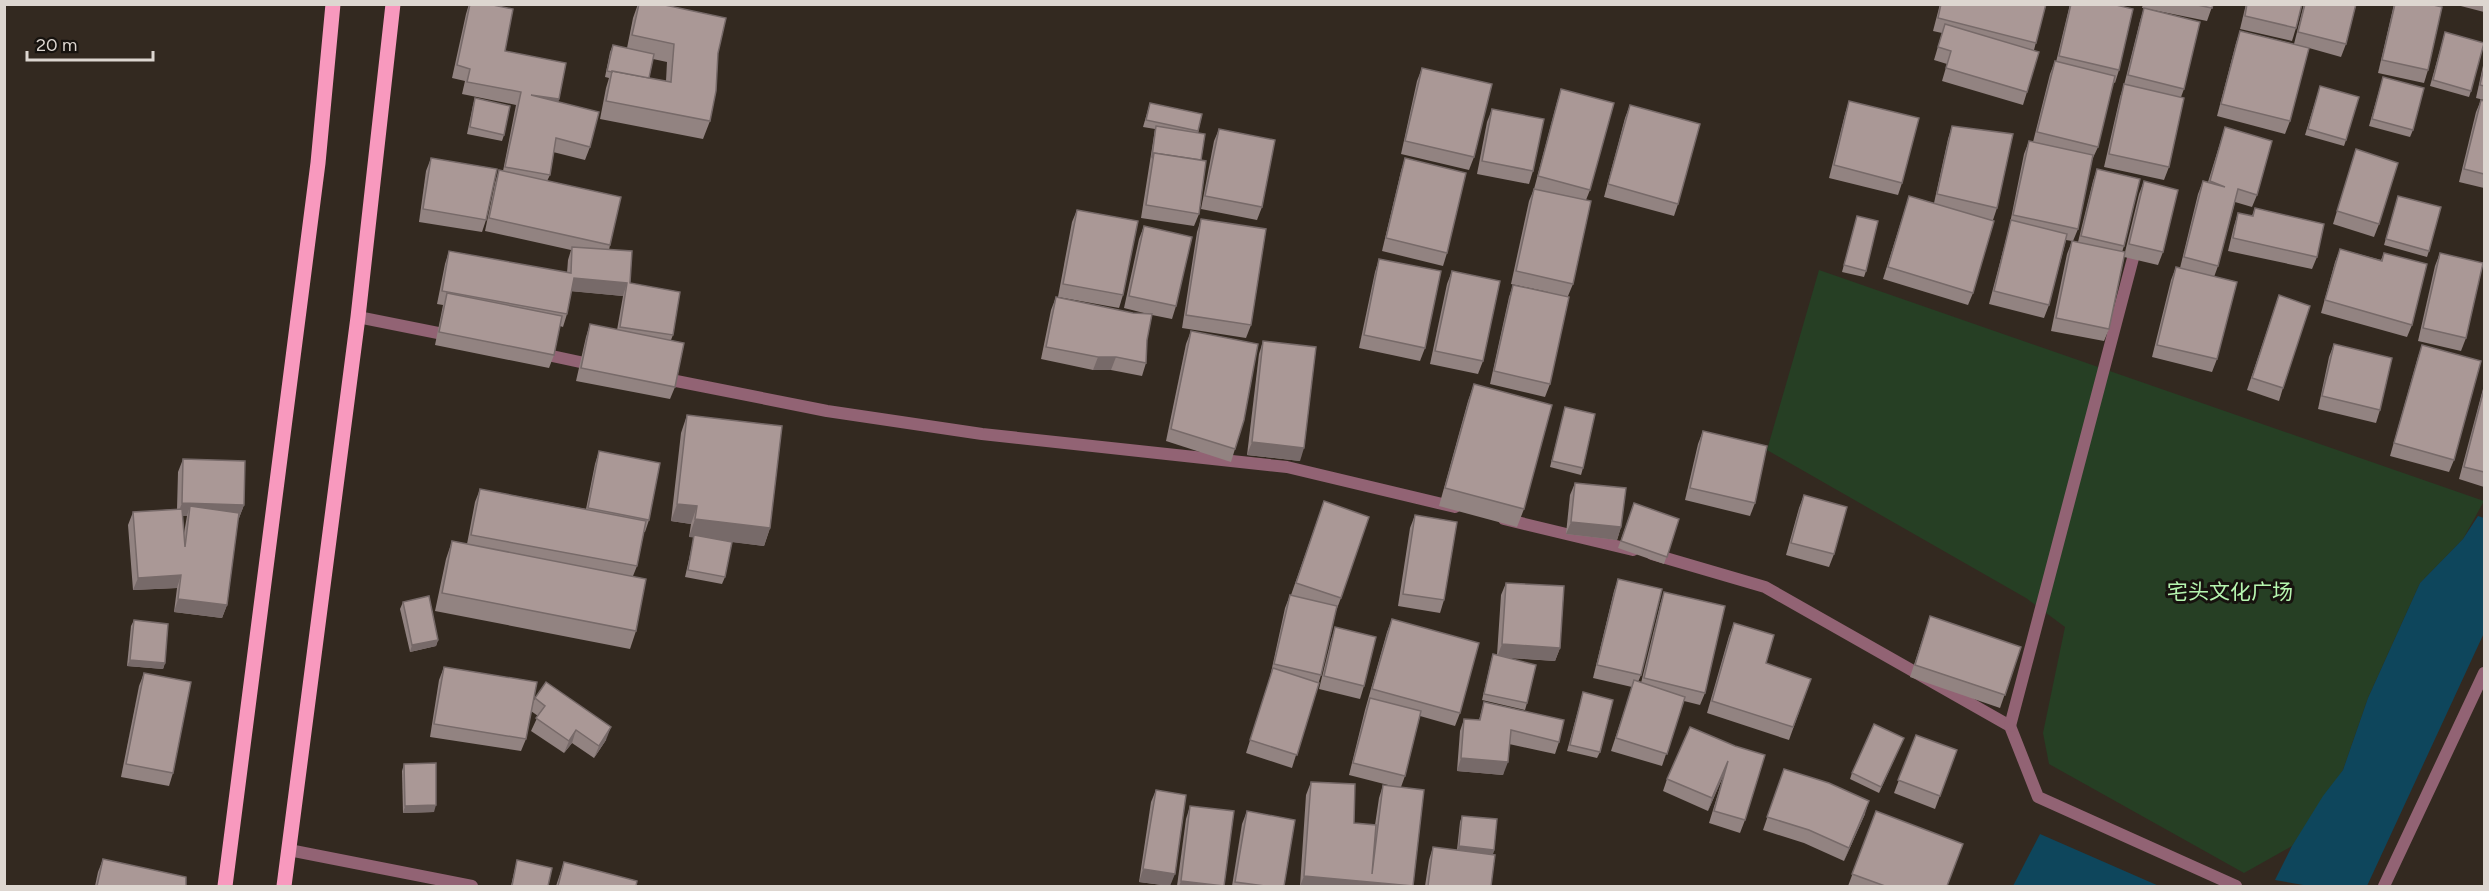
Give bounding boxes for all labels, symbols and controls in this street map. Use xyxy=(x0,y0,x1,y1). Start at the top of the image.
scale bar xyxy=(27,24,153,62)
text: 20 m xyxy=(36,34,77,56)
park label: 宅头文化广场 xyxy=(2167,579,2293,604)

